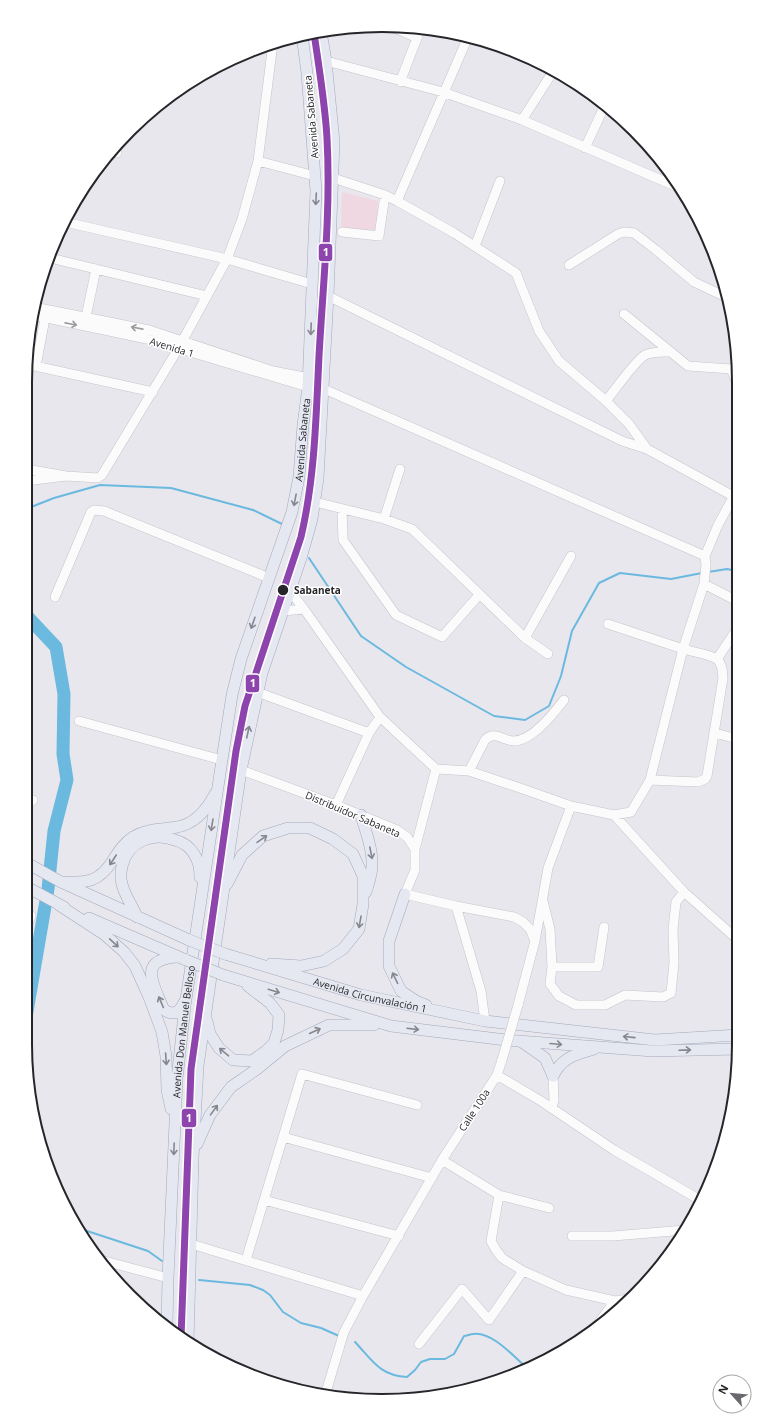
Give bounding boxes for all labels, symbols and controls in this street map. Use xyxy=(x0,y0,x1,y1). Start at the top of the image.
street label: Avenida Sabaneta xyxy=(300,75,322,159)
one-way arrow xyxy=(312,192,320,205)
line badge: 1 xyxy=(318,243,333,262)
text: 1 xyxy=(323,244,329,259)
one-way arrow xyxy=(64,320,77,328)
one-way arrow xyxy=(307,322,315,335)
one-way arrow xyxy=(131,323,144,331)
street label: Avenida 1 xyxy=(148,334,196,360)
street label: Avenida Sabaneta xyxy=(291,397,313,483)
one-way arrow xyxy=(290,493,298,506)
marker: Sabaneta xyxy=(276,583,290,597)
place label: Sabaneta xyxy=(294,583,341,597)
one-way arrow xyxy=(249,617,256,630)
line badge: 1 xyxy=(245,674,260,693)
text: 1 xyxy=(250,675,256,690)
one-way arrow xyxy=(245,725,253,738)
street label: Distribuidor Sabaneta xyxy=(303,788,403,840)
one-way arrow xyxy=(208,819,216,832)
one-way arrow xyxy=(256,834,267,843)
one-way arrow xyxy=(367,846,375,859)
one-way arrow xyxy=(108,854,116,866)
one-way arrow xyxy=(355,916,363,929)
one-way arrow xyxy=(109,938,119,948)
street label: Avenida Don Manuel Belloso xyxy=(169,964,198,1098)
one-way arrow xyxy=(391,973,398,985)
street label: Avenida Circunvalación 1 xyxy=(312,974,428,1016)
one-way arrow xyxy=(267,988,280,995)
one-way arrow xyxy=(156,997,164,1009)
one-way arrow xyxy=(406,1025,419,1032)
one-way arrow xyxy=(309,1027,321,1035)
one-way arrow xyxy=(623,1033,636,1041)
one-way arrow xyxy=(549,1040,562,1047)
one-way arrow xyxy=(678,1047,691,1054)
one-way arrow xyxy=(219,1048,229,1057)
one-way arrow xyxy=(163,1052,170,1065)
street label: Calle 100a xyxy=(455,1086,493,1134)
one-way arrow xyxy=(210,1104,218,1115)
line badge: 1 xyxy=(181,1108,197,1128)
text: 1 xyxy=(186,1110,192,1125)
one-way arrow xyxy=(170,1142,177,1155)
north arrow xyxy=(712,1374,752,1414)
text: N xyxy=(714,1382,731,1397)

